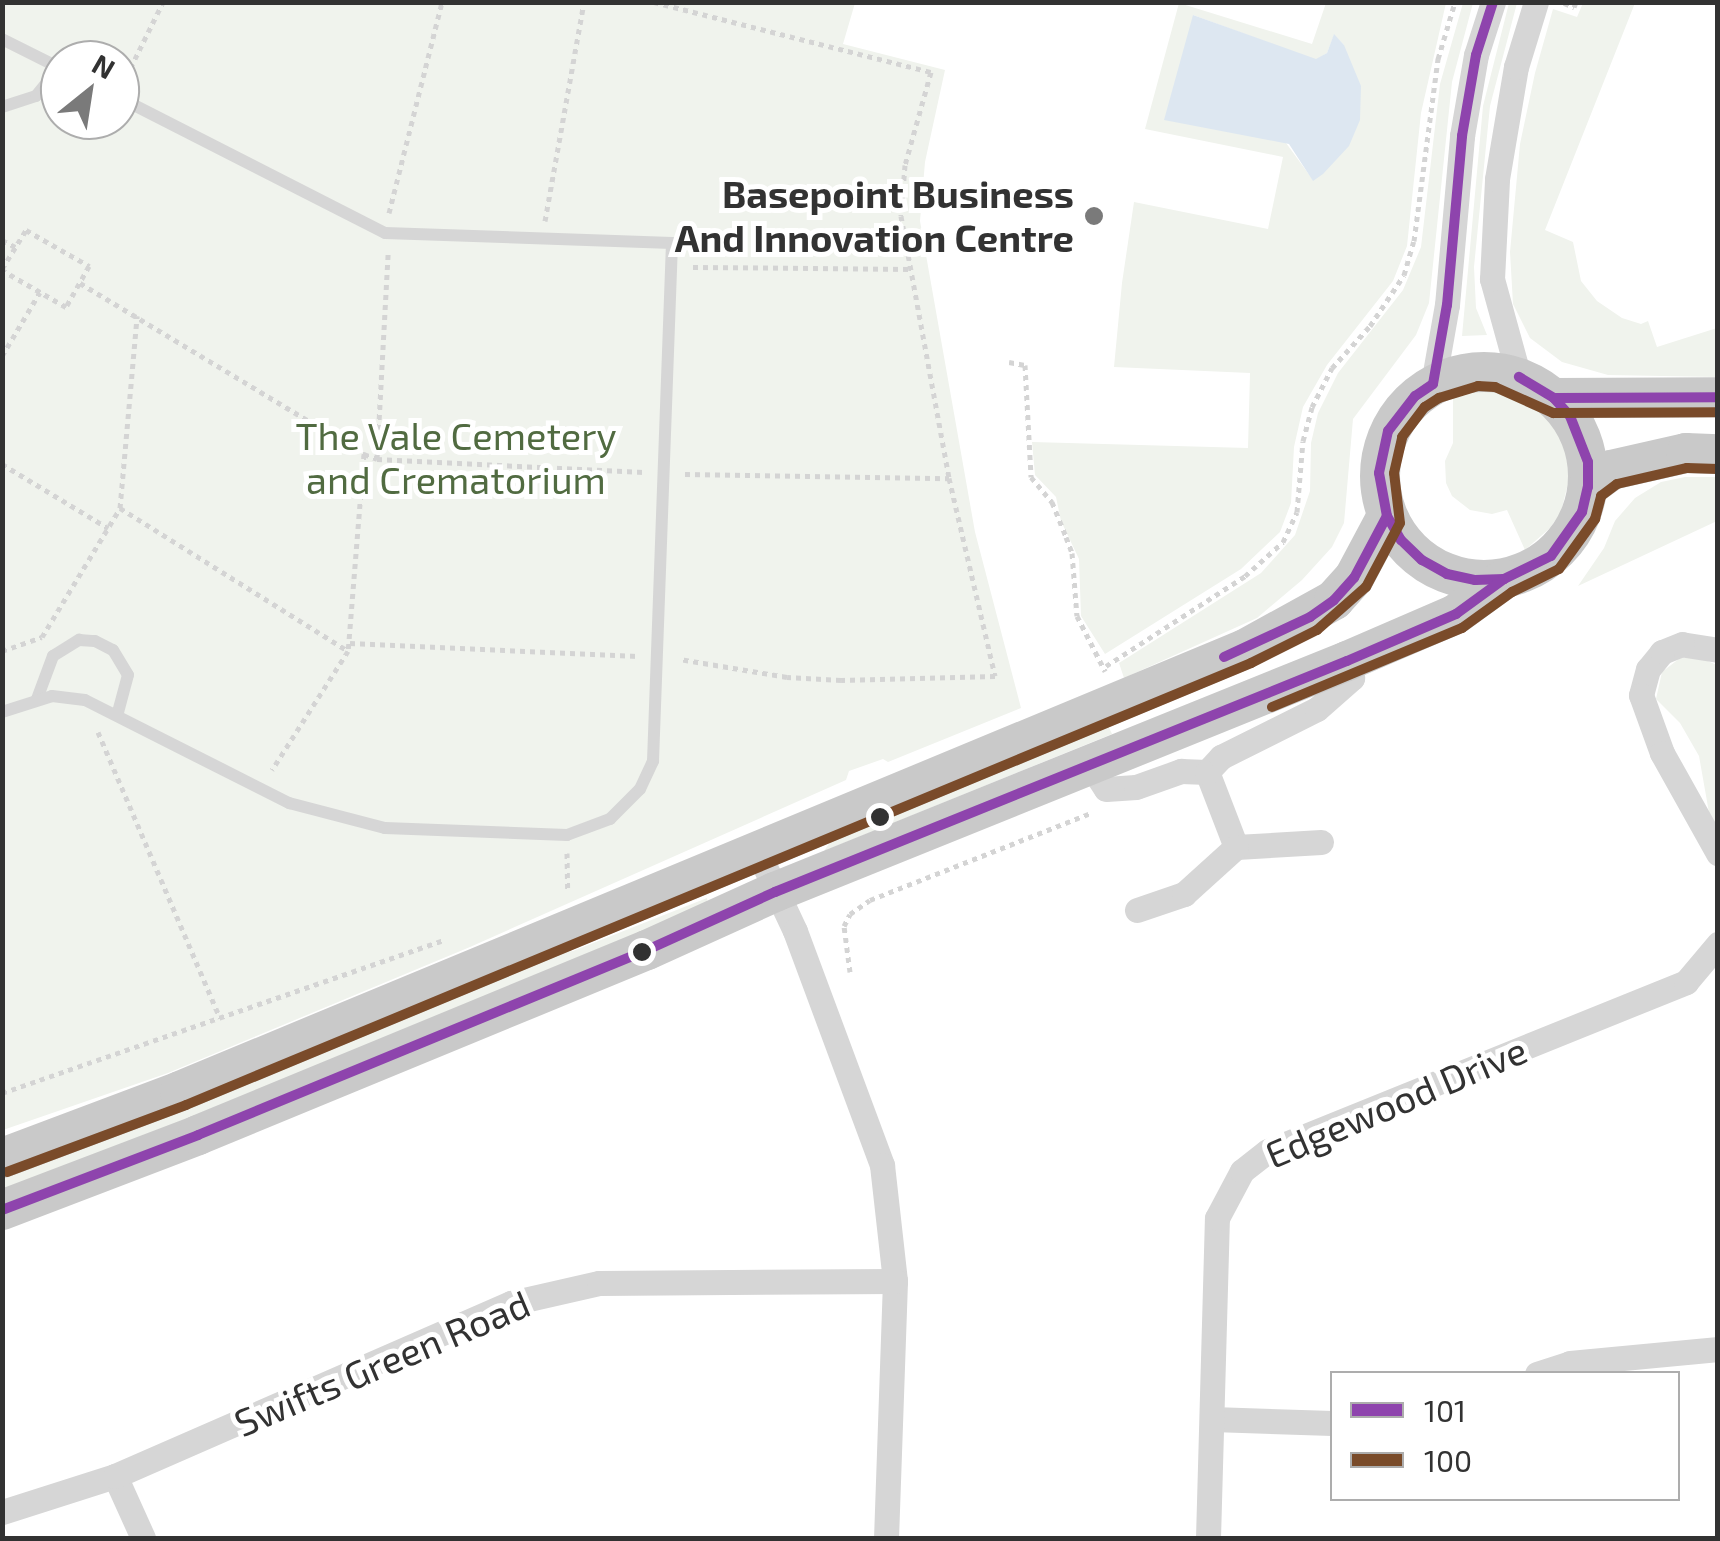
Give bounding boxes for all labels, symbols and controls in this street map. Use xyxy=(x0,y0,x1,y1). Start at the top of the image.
north arrow xyxy=(40,40,140,140)
text: N xyxy=(87,46,121,86)
place label: Basepoint Business And Innovation Centre xyxy=(675,171,1074,260)
marker: Basepoint Business And Innovation Centre xyxy=(1083,205,1105,227)
park label: The Vale Cemetery and Crematorium xyxy=(295,413,617,502)
unlabelled marker xyxy=(870,807,890,827)
unlabelled marker xyxy=(632,942,652,962)
street label: Edgewood Drive xyxy=(1259,1026,1533,1178)
street label: Swifts Green Road xyxy=(228,1280,536,1446)
legend xyxy=(1330,1371,1680,1501)
text: 101 xyxy=(1424,1392,1466,1428)
text: 100 xyxy=(1424,1442,1472,1478)

